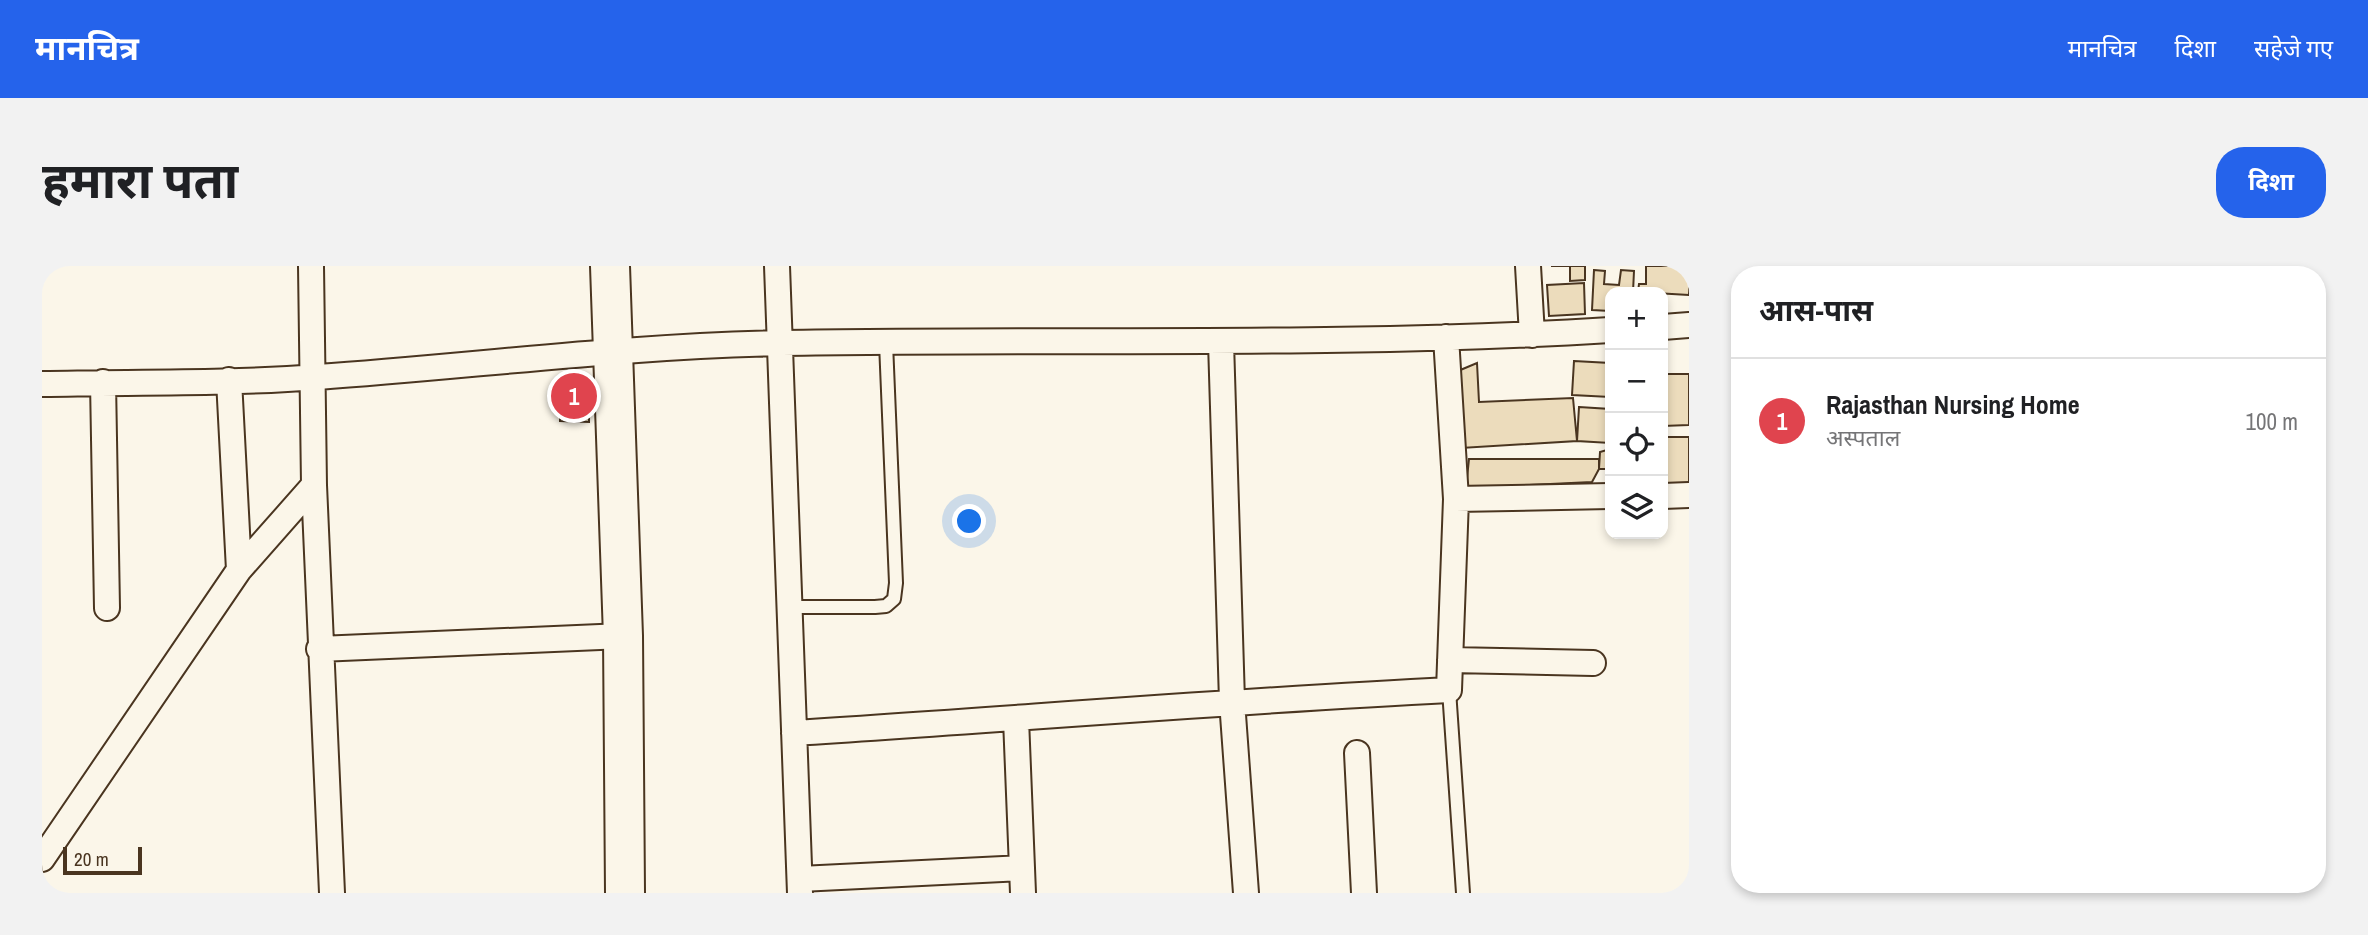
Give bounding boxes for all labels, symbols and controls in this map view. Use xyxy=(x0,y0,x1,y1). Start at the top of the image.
text: मानचित्र xyxy=(35,26,139,70)
text: मानचित्र xyxy=(2068,32,2136,64)
text: दिशा xyxy=(2174,32,2216,64)
text: सहेजे गए xyxy=(2254,32,2333,64)
text: हमारा पता xyxy=(42,147,238,213)
button: दिशा xyxy=(2216,147,2326,218)
map controls xyxy=(1605,287,1668,539)
button: + xyxy=(1605,287,1668,350)
text: आस-पास xyxy=(1759,290,1873,330)
button: − xyxy=(1605,350,1668,413)
pin: 1 xyxy=(551,370,597,422)
text: Rajasthan Nursing Home xyxy=(1826,387,2080,422)
text: 1 xyxy=(1777,406,1787,437)
text: 100 m xyxy=(2246,406,2298,437)
button: locate xyxy=(1605,413,1668,476)
text: अस्पताल xyxy=(1826,422,1900,453)
button: layers xyxy=(1605,476,1668,539)
your location xyxy=(952,504,986,538)
scale bar xyxy=(63,844,142,876)
text: 20 m xyxy=(74,846,109,872)

